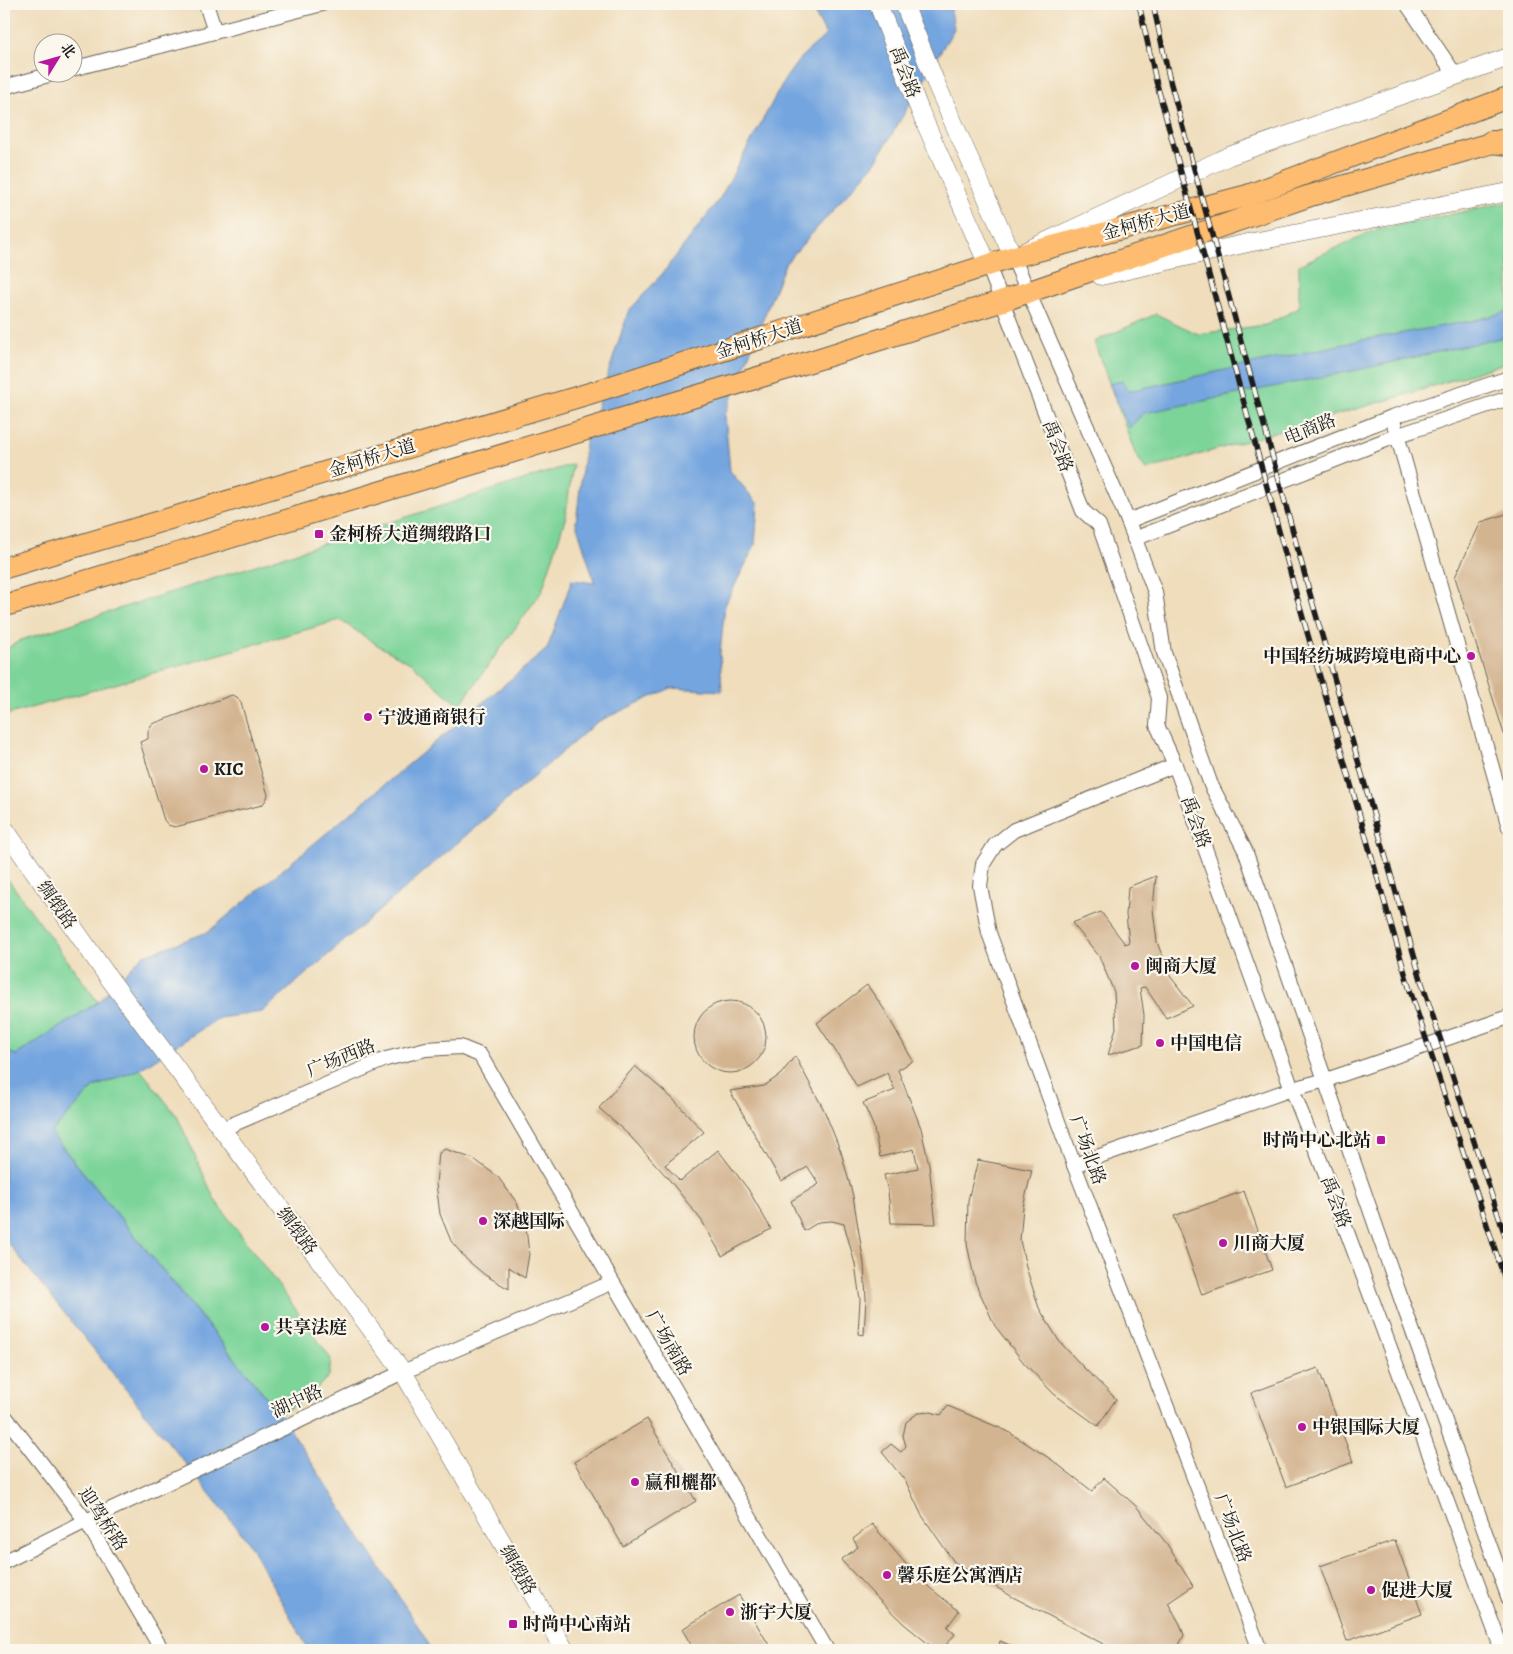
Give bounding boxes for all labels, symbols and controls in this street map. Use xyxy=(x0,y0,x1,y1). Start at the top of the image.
north arrow xyxy=(32,32,82,82)
text: 北 xyxy=(56,39,80,62)
street label: 禹会路 xyxy=(884,42,926,102)
street label: 金柯桥大道 xyxy=(1099,199,1193,245)
street label: 金柯桥大道 xyxy=(712,314,806,364)
street label: 电商路 xyxy=(1280,408,1340,450)
street label: 禹会路 xyxy=(1037,416,1079,476)
street label: 金柯桥大道 xyxy=(325,433,419,483)
place label: 金柯桥大道绸缎路口 xyxy=(329,522,491,546)
marker: 金柯桥大道绸缎路口 xyxy=(313,528,325,540)
place label: 中国轻纺城跨境电商中心 xyxy=(1263,644,1461,668)
marker: 中国轻纺城跨境电商中心 xyxy=(1465,650,1477,662)
place label: 宁波通商银行 xyxy=(378,705,486,729)
marker: 宁波通商银行 xyxy=(362,711,374,723)
place label: KIC xyxy=(214,757,243,781)
marker: KIC xyxy=(198,763,210,775)
street label: 禹会路 xyxy=(1175,793,1217,851)
street label: 绸缎路 xyxy=(32,876,82,934)
place label: 闽商大厦 xyxy=(1145,954,1217,978)
marker: 闽商大厦 xyxy=(1129,960,1141,972)
place label: 中国电信 xyxy=(1170,1031,1242,1055)
street label: 广场西路 xyxy=(303,1033,379,1083)
marker: 中国电信 xyxy=(1154,1037,1166,1049)
street label: 广场北路 xyxy=(1064,1112,1112,1188)
place label: 时尚中心北站 xyxy=(1263,1128,1371,1152)
marker: 时尚中心北站 xyxy=(1375,1134,1387,1146)
street label: 禹会路 xyxy=(1315,1172,1357,1232)
street label: 绸缎路 xyxy=(271,1202,323,1260)
place label: 深越国际 xyxy=(493,1209,565,1233)
marker: 深越国际 xyxy=(477,1215,489,1227)
place label: 川商大厦 xyxy=(1233,1231,1305,1255)
marker: 川商大厦 xyxy=(1217,1237,1229,1249)
street label: 广场南路 xyxy=(641,1306,697,1380)
place label: 共享法庭 xyxy=(275,1315,347,1339)
marker: 共享法庭 xyxy=(259,1321,271,1333)
street label: 湖中路 xyxy=(267,1379,327,1423)
place label: 中银国际大厦 xyxy=(1312,1415,1420,1439)
marker: 中银国际大厦 xyxy=(1296,1421,1308,1433)
place label: 赢和欐都 xyxy=(645,1470,717,1494)
marker: 赢和欐都 xyxy=(629,1476,641,1488)
street label: 迎驾桥路 xyxy=(73,1482,133,1556)
street label: 广场北路 xyxy=(1209,1490,1257,1566)
street label: 绸缎路 xyxy=(494,1541,542,1599)
place label: 馨乐庭公寓酒店 xyxy=(897,1563,1023,1587)
marker: 馨乐庭公寓酒店 xyxy=(881,1569,893,1581)
place label: 促进大厦 xyxy=(1381,1578,1453,1602)
marker: 促进大厦 xyxy=(1365,1584,1377,1596)
place label: 浙宇大厦 xyxy=(740,1600,812,1624)
marker: 浙宇大厦 xyxy=(724,1606,736,1618)
place label: 时尚中心南站 xyxy=(523,1612,631,1636)
marker: 时尚中心南站 xyxy=(507,1618,519,1630)

